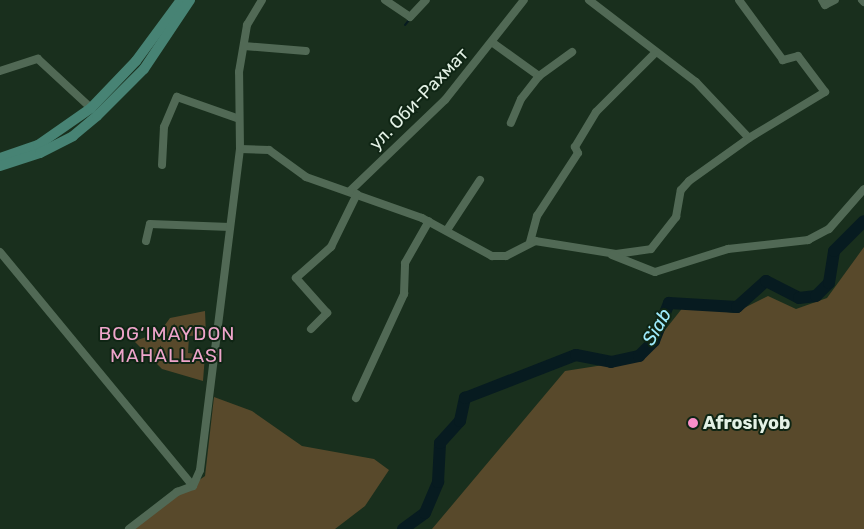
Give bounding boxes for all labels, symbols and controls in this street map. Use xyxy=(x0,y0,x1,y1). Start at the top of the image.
street label: ул. Оби-Рахмат xyxy=(365,43,473,155)
water label: Siab xyxy=(637,304,677,350)
district label: BOG‘IMAYDON MAHALLASI xyxy=(97,323,237,367)
place label: Afrosiyob xyxy=(703,412,790,434)
marker: Afrosiyob xyxy=(687,417,699,429)

